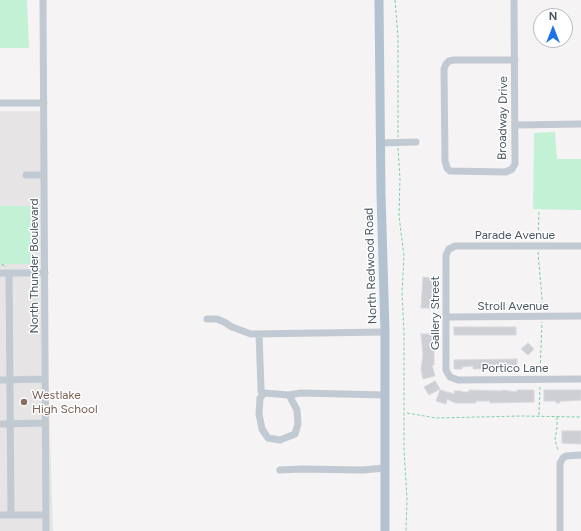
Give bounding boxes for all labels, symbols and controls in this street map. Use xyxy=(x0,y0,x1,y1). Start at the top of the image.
north arrow xyxy=(533,8,573,48)
text: N xyxy=(549,10,557,23)
street label: Broadway Drive xyxy=(495,76,511,160)
street label: North Thunder Boulevard xyxy=(27,198,41,334)
street label: North Redwood Road xyxy=(362,208,380,324)
street label: Parade Avenue xyxy=(475,228,555,242)
street label: Gallery Street xyxy=(428,276,442,350)
street label: Stroll Avenue xyxy=(477,299,549,313)
street label: Portico Lane xyxy=(481,361,549,375)
place label: Westlake High School xyxy=(32,388,98,416)
marker: Westlake High School xyxy=(19,397,29,407)

